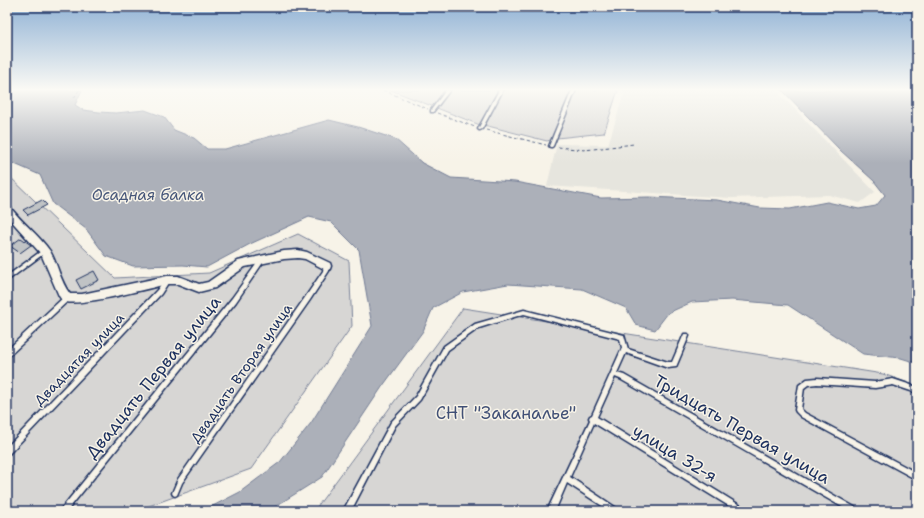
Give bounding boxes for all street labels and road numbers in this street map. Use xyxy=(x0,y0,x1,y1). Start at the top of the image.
street label: Двадцать Первая улица xyxy=(81,291,226,463)
street label: Двадцать Вторая улица xyxy=(186,300,296,446)
street label: Двадцатая улица xyxy=(30,309,128,409)
street label: Тридцать Первая улица xyxy=(650,369,834,489)
street label: улица 32-я xyxy=(629,419,721,487)

